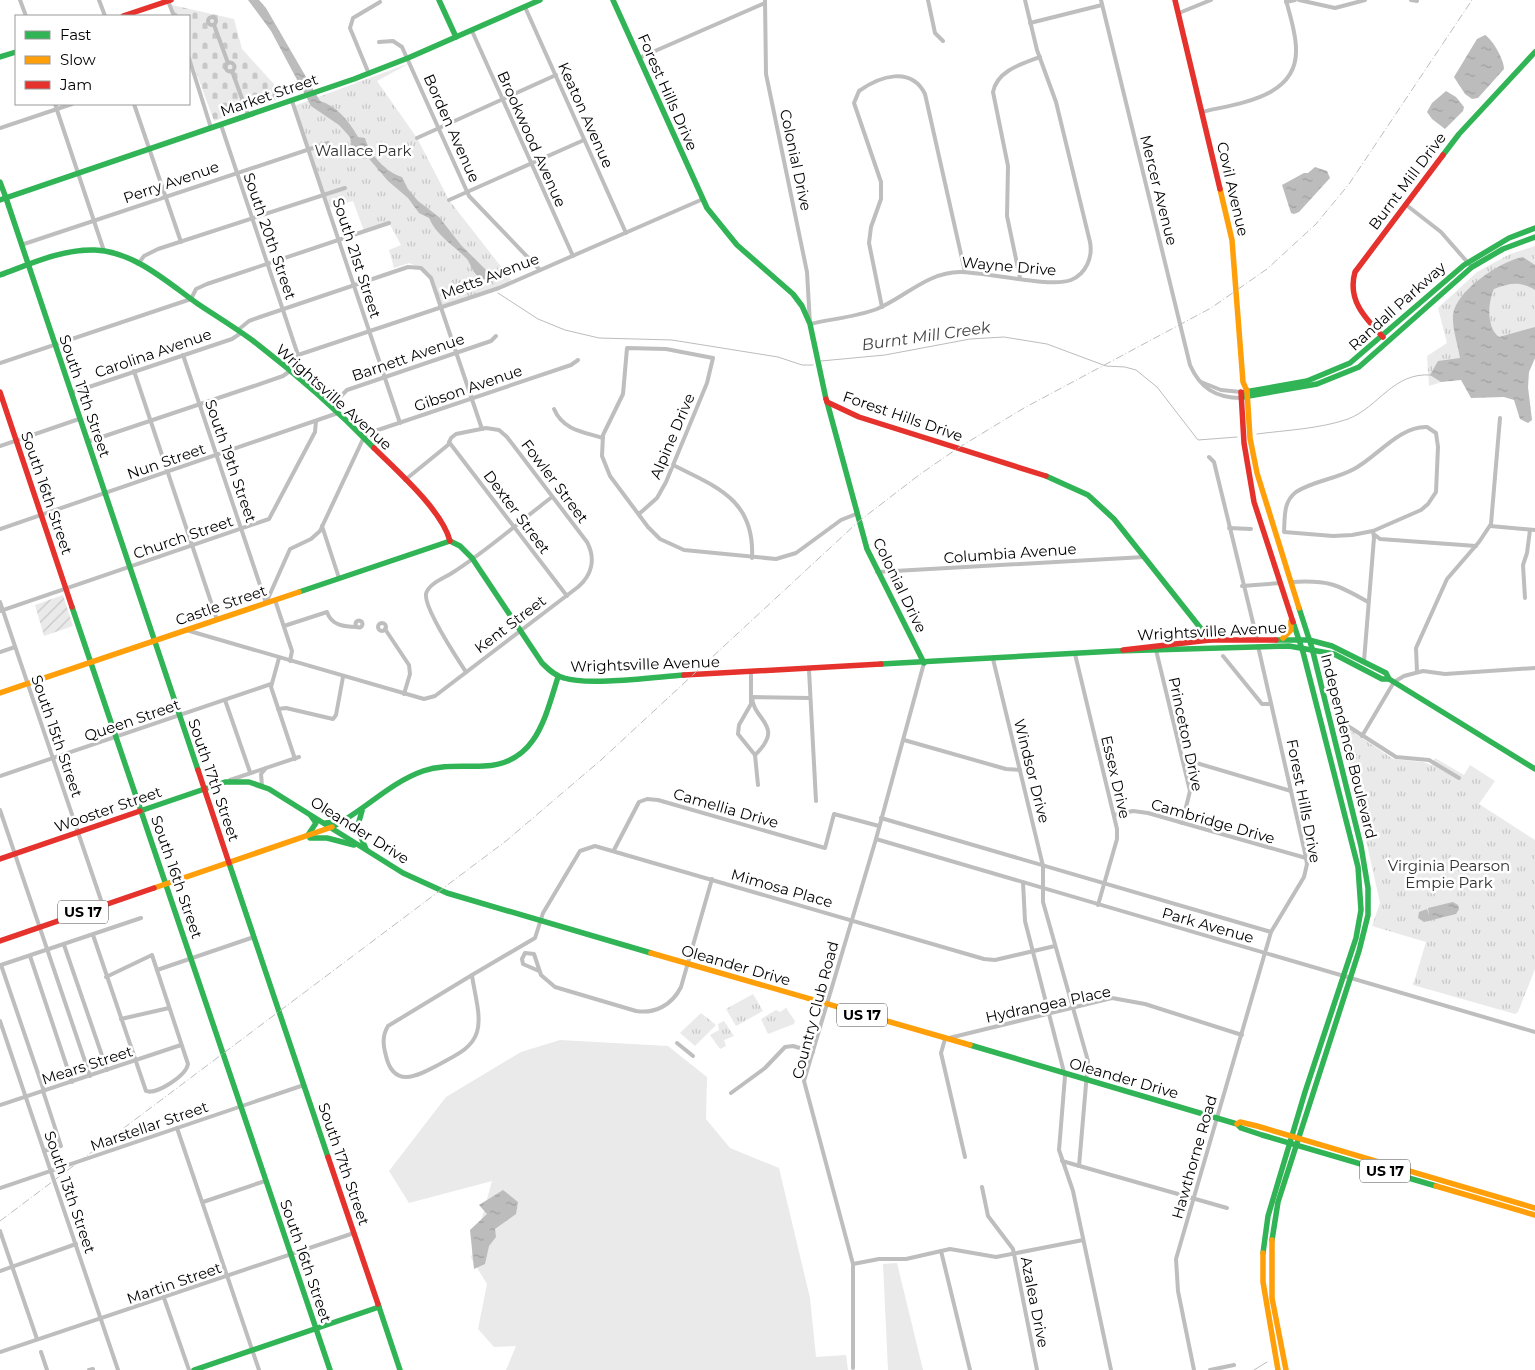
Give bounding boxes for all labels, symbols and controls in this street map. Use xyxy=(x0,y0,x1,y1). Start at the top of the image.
legend xyxy=(15,15,190,105)
text: Fast xyxy=(60,25,91,44)
street label: Forest Hills Drive xyxy=(634,31,702,153)
text: Slow xyxy=(60,50,96,69)
street label: Keaton Avenue xyxy=(554,59,618,171)
street label: Brookwood Avenue xyxy=(493,68,571,210)
street label: Market Street xyxy=(218,69,320,121)
street label: Borden Avenue xyxy=(420,71,484,185)
text: Jam xyxy=(59,75,92,94)
street label: Colonial Drive xyxy=(776,107,816,213)
street label: Burnt Mill Drive xyxy=(1364,129,1450,233)
street label: Mercer Avenue xyxy=(1136,133,1182,247)
street label: Covil Avenue xyxy=(1213,140,1253,238)
park label: Wallace Park xyxy=(314,141,412,160)
street label: Perry Avenue xyxy=(121,157,221,207)
street label: South 20th Street xyxy=(239,170,301,302)
street label: South 21st Street xyxy=(329,195,385,321)
street label: Metts Avenue xyxy=(438,249,542,303)
street label: Wayne Drive xyxy=(961,252,1057,280)
street label: Randall Parkway xyxy=(1344,257,1450,355)
water label: Burnt Mill Creek xyxy=(861,317,993,354)
street label: Carolina Avenue xyxy=(92,324,214,382)
street label: Barnett Avenue xyxy=(349,329,467,385)
street label: South 17th Street xyxy=(55,332,115,460)
street label: Wrightsville Avenue xyxy=(272,340,396,454)
street label: Gibson Avenue xyxy=(411,361,525,415)
street label: Forest Hills Drive xyxy=(840,387,966,445)
street label: Alpine Drive xyxy=(645,390,699,482)
street label: South 19th Street xyxy=(201,397,261,525)
street label: South 16th Street xyxy=(17,429,77,557)
street label: Fowler Street xyxy=(517,435,593,527)
street label: Nun Street xyxy=(124,439,208,483)
street label: Dexter Street xyxy=(480,467,554,557)
street label: Church Street xyxy=(131,511,235,563)
street label: Colonial Drive xyxy=(869,534,931,636)
street label: Columbia Avenue xyxy=(943,539,1077,567)
street label: Castle Street xyxy=(173,581,269,629)
street label: Kent Street xyxy=(470,591,550,657)
street label: Wrightsville Avenue xyxy=(1137,618,1287,644)
street label: Independence Boulevard xyxy=(1317,651,1381,841)
street label: Wrightsville Avenue xyxy=(570,652,720,676)
street label: South 15th Street xyxy=(27,672,87,800)
street label: Princeton Drive xyxy=(1165,675,1207,793)
street label: Queen Street xyxy=(82,695,182,745)
street label: South 17th Street xyxy=(184,716,244,844)
street label: Windsor Drive xyxy=(1010,717,1054,825)
street label: Essex Drive xyxy=(1097,734,1135,820)
street label: Forest Hills Drive xyxy=(1283,737,1325,865)
street label: Wooster Street xyxy=(52,782,164,836)
street label: Camellia Drive xyxy=(671,784,781,832)
street label: Oleander Drive xyxy=(307,792,413,868)
street label: Cambridge Drive xyxy=(1149,794,1277,848)
street label: South 16th Street xyxy=(147,813,207,941)
park label: Virginia Pearson Empie Park xyxy=(1388,856,1510,892)
street label: Mimosa Place xyxy=(729,864,835,912)
road number: US 17 xyxy=(58,900,108,924)
street label: Park Avenue xyxy=(1160,903,1256,947)
street label: Country Club Road xyxy=(787,939,843,1081)
street label: Oleander Drive xyxy=(679,940,793,990)
street label: Hydrangea Place xyxy=(984,981,1112,1027)
road number: US 17 xyxy=(837,1004,887,1026)
street label: Mears Street xyxy=(39,1041,135,1089)
street label: Oleander Drive xyxy=(1067,1053,1181,1103)
street label: Hawthorne Road xyxy=(1167,1093,1221,1221)
street label: Marstellar Street xyxy=(87,1097,211,1155)
street label: South 17th Street xyxy=(314,1100,374,1228)
street label: South 13th Street xyxy=(40,1128,100,1256)
road number: US 17 xyxy=(1360,1160,1410,1182)
street label: South 16th Street xyxy=(276,1197,336,1325)
street label: Azalea Drive xyxy=(1017,1255,1053,1349)
street label: Martin Street xyxy=(124,1258,224,1308)

